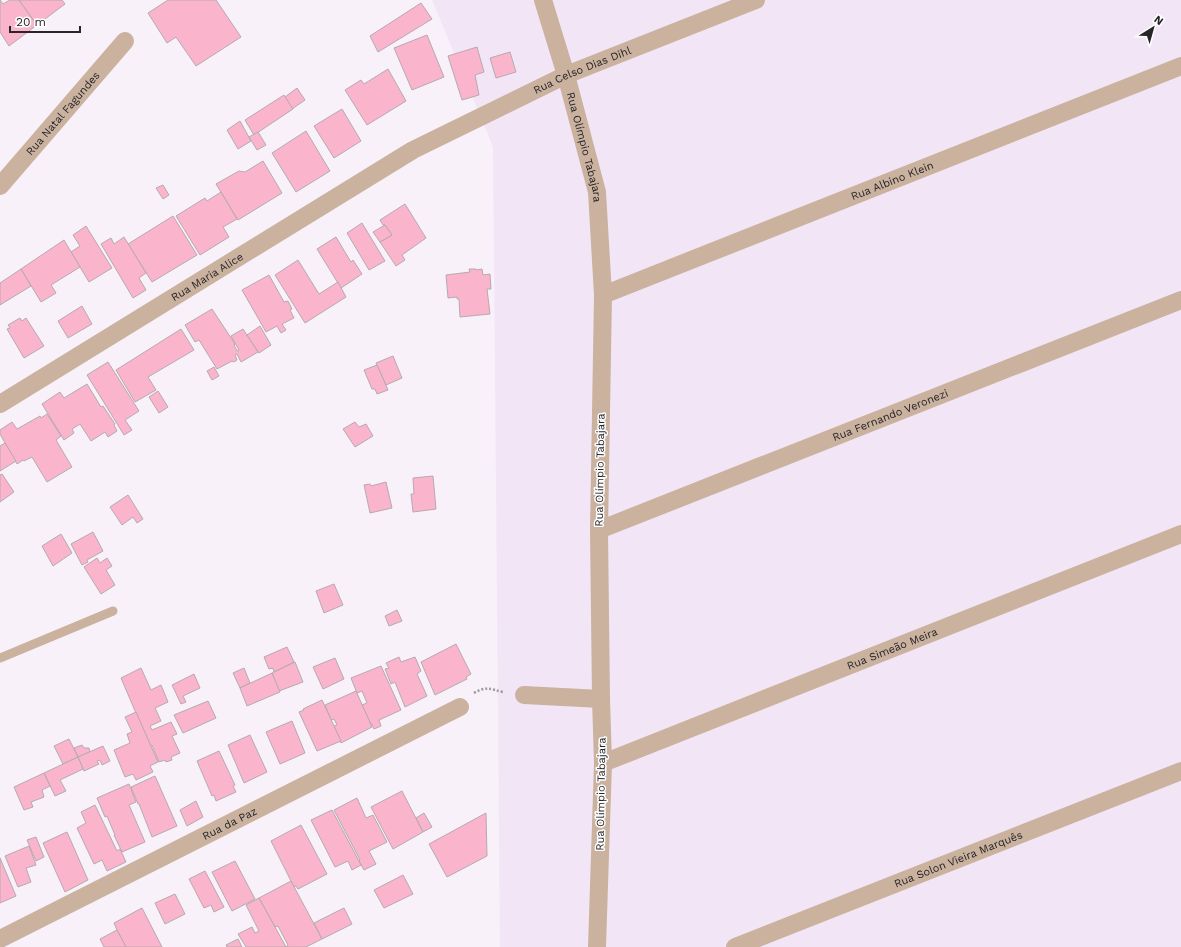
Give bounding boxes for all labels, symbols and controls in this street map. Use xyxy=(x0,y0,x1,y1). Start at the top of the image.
scale bar xyxy=(10,8,80,34)
north arrow xyxy=(1133,8,1173,48)
text: N xyxy=(1152,13,1166,28)
text: 20 m xyxy=(16,15,46,29)
street label: Rua Celso Dias Dihl xyxy=(531,43,633,97)
street label: Rua Natal Fagundes xyxy=(23,69,102,158)
street label: Rua Olímpio Tabajara xyxy=(564,91,604,203)
street label: Rua Albino Klein xyxy=(849,158,935,203)
street label: Rua Maria Alice xyxy=(169,250,245,304)
street label: Rua Fernando Veronezi xyxy=(830,386,950,444)
street label: Rua Olímpio Tabajara xyxy=(593,413,607,527)
street label: Rua Simeão Meira xyxy=(845,625,939,672)
street label: Rua Olímpio Tabajara xyxy=(594,737,608,851)
street label: Rua da Paz xyxy=(200,804,259,842)
street label: Rua Solon Vieira Marquês xyxy=(892,828,1024,890)

